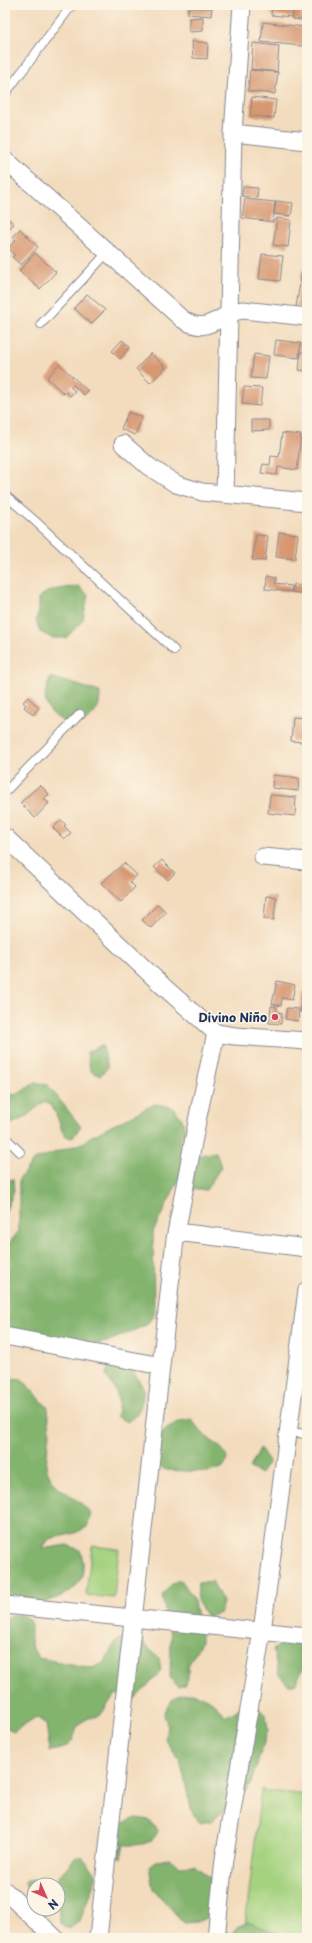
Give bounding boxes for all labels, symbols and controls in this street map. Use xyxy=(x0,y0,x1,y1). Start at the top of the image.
place label: Divino Niño xyxy=(198,1008,267,1026)
marker: Divino Niño xyxy=(270,1012,280,1022)
north arrow xyxy=(26,1877,66,1917)
text: N xyxy=(44,1895,63,1914)

